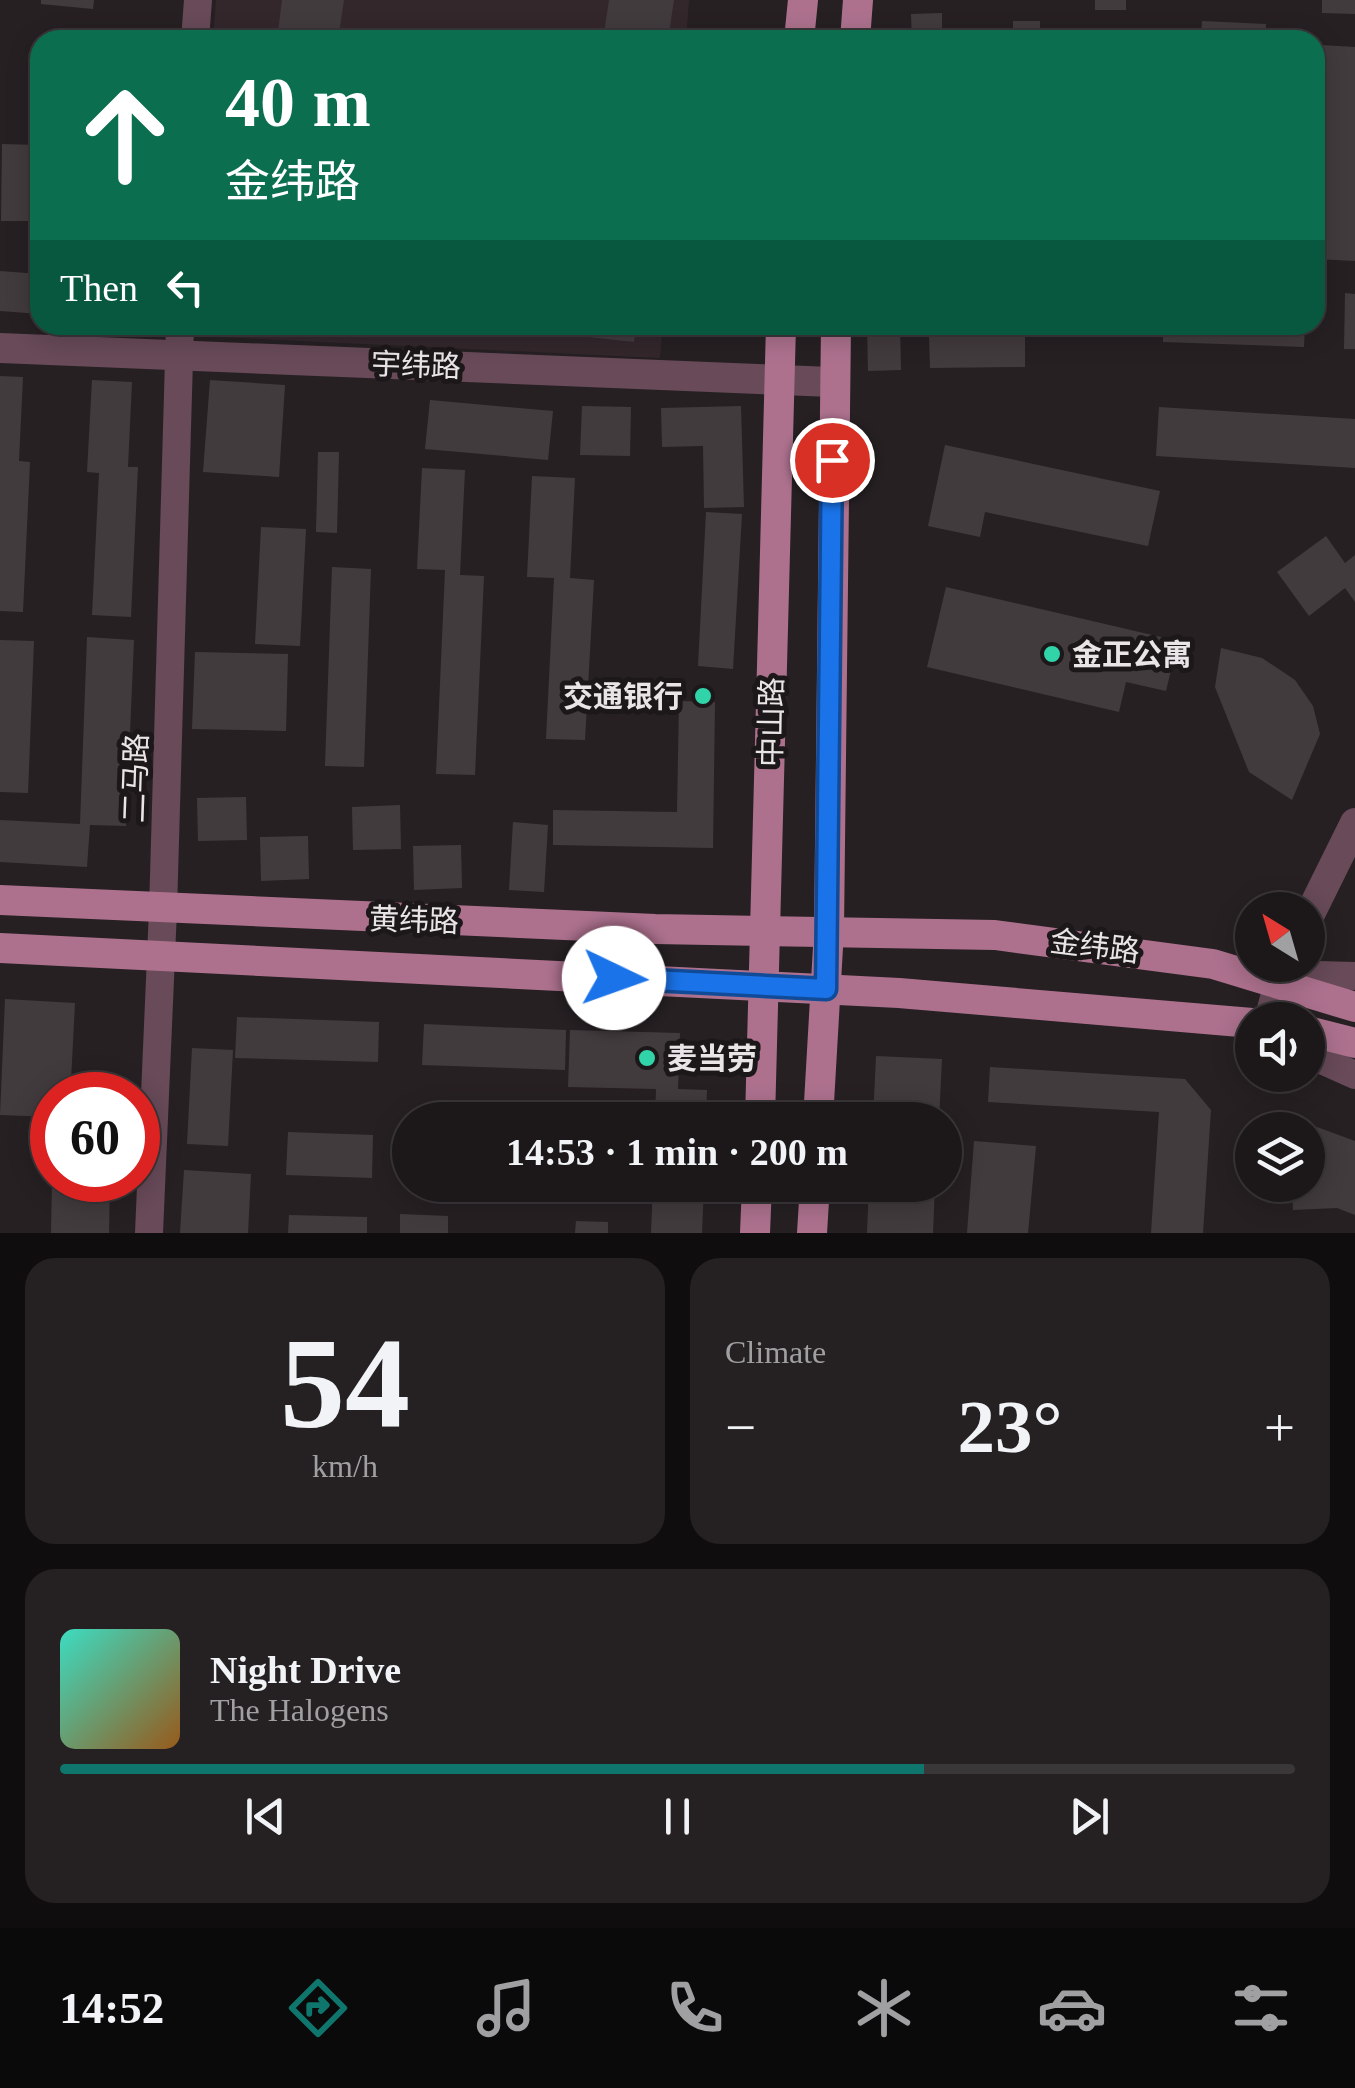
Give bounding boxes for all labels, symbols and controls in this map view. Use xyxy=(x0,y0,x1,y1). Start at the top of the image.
text: 40 m xyxy=(225,64,371,141)
icon: ahead xyxy=(60,70,190,200)
text: 金纬路 xyxy=(225,157,360,207)
icon: left xyxy=(158,260,213,315)
text: Then xyxy=(60,267,138,309)
street label: 宇纬路 xyxy=(370,347,462,383)
pin xyxy=(790,418,875,503)
icon: arrive xyxy=(805,433,860,488)
place label: 金正公寓 xyxy=(1072,638,1192,671)
marker: 金正公寓 xyxy=(1041,643,1063,665)
street label: 中山路 xyxy=(754,677,788,767)
place label: 交通银行 xyxy=(563,680,683,713)
marker: 交通银行 xyxy=(692,685,714,707)
street label: 二马路 xyxy=(117,732,153,824)
north arrow xyxy=(1235,892,1325,982)
map controls xyxy=(1235,892,1325,1202)
street label: 黄纬路 xyxy=(368,902,460,938)
street label: 金纬路 xyxy=(1048,924,1142,968)
position arrow xyxy=(562,926,666,1030)
button: sound xyxy=(1235,1002,1325,1092)
place label: 麦当劳 xyxy=(667,1042,757,1075)
marker: 麦当劳 xyxy=(636,1047,658,1069)
speed limit sign: 60 xyxy=(30,1072,160,1202)
button: layers xyxy=(1235,1112,1325,1202)
text: 14:53 · 1 min · 200 m xyxy=(506,1131,848,1173)
text: 54 xyxy=(280,1311,410,1455)
text: Climate xyxy=(725,1334,826,1370)
text: 23° xyxy=(958,1385,1063,1468)
text: − xyxy=(725,1397,756,1458)
text: + xyxy=(1264,1397,1295,1458)
text: km/h xyxy=(312,1448,378,1484)
text: Night Drive xyxy=(210,1649,401,1691)
text: The Halogens xyxy=(210,1692,389,1728)
icon: previous xyxy=(238,1789,293,1844)
icon: pause xyxy=(650,1789,705,1844)
icon: next xyxy=(1062,1789,1117,1844)
icon: directions xyxy=(283,1973,353,2043)
icon: music xyxy=(471,1973,541,2043)
icon: phone xyxy=(660,1973,730,2043)
icon: climate xyxy=(849,1973,919,2043)
icon: car xyxy=(1037,1973,1107,2043)
icon: filters xyxy=(1226,1973,1296,2043)
text: 14:52 xyxy=(59,1983,164,2033)

